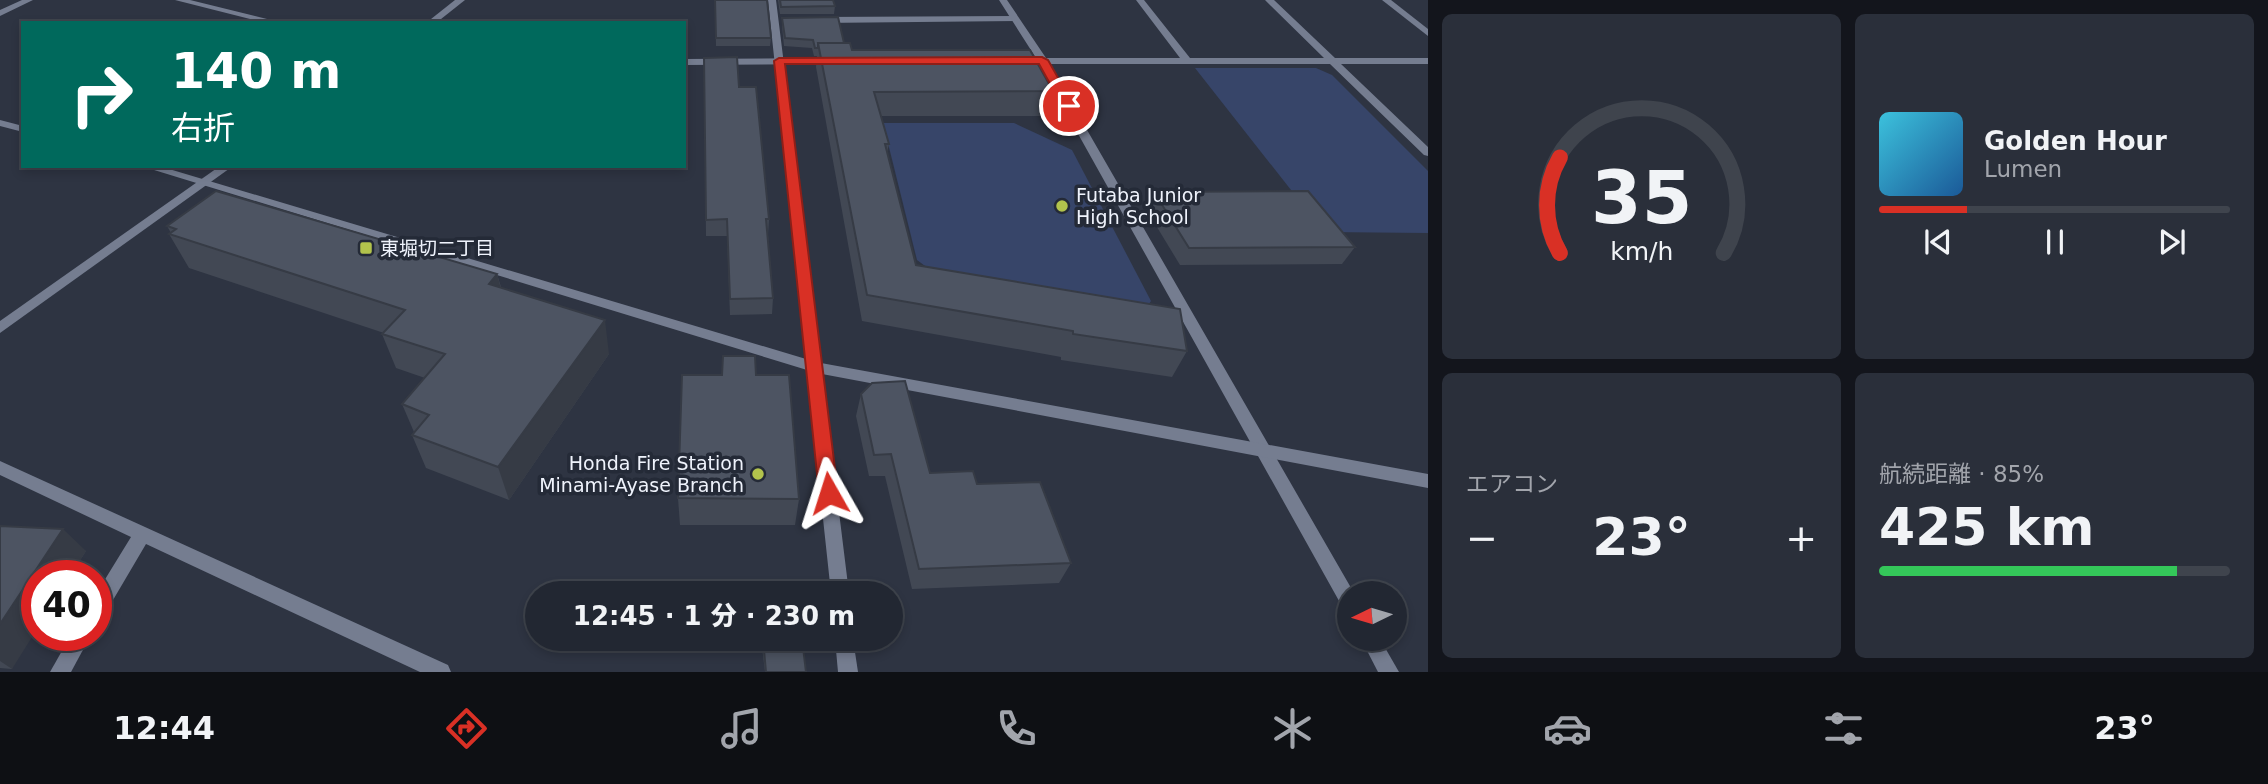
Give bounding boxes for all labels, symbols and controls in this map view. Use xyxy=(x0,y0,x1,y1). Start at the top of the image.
text: 140 m xyxy=(171,43,341,100)
icon: right xyxy=(56,49,147,140)
pin xyxy=(1039,76,1099,136)
icon: arrive xyxy=(1050,87,1088,125)
text: 右折 xyxy=(171,109,235,147)
text: Golden Hour xyxy=(1984,126,2167,156)
text: 35 xyxy=(1591,155,1692,240)
text: Lumen xyxy=(1984,156,2062,182)
place label: Futaba Junior High School xyxy=(1076,184,1201,228)
marker: Futaba Junior High School xyxy=(1054,198,1070,214)
icon: previous xyxy=(1919,223,1957,261)
icon: pause xyxy=(2036,223,2074,261)
icon: next xyxy=(2153,223,2191,261)
place label: 東堀切二丁目 xyxy=(380,237,494,259)
text: km/h xyxy=(1610,237,1673,266)
marker: 東堀切二丁目 xyxy=(358,240,374,256)
place label: Honda Fire Station Minami-Ayase Branch xyxy=(539,452,744,496)
position arrow xyxy=(792,456,866,530)
text: 航続距離 · 85% xyxy=(1879,461,2044,487)
marker: Honda Fire Station Minami-Ayase Branch xyxy=(750,466,766,482)
text: エアコン xyxy=(1466,471,1558,497)
text: 425 km xyxy=(1879,497,2094,557)
text: 23° xyxy=(1592,507,1691,567)
text: − xyxy=(1466,516,1498,560)
text: + xyxy=(1785,516,1817,560)
speed limit sign: 40 xyxy=(21,560,112,651)
north arrow xyxy=(1337,581,1407,651)
map controls xyxy=(1337,581,1407,651)
text: 12:45 · 1 分 · 230 m xyxy=(573,601,855,631)
icon: directions xyxy=(442,704,491,753)
icon: music xyxy=(717,704,766,753)
icon: phone xyxy=(992,704,1041,753)
icon: climate xyxy=(1268,704,1317,753)
icon: car xyxy=(1543,704,1592,753)
icon: filters xyxy=(1819,704,1868,753)
text: 12:44 xyxy=(113,709,215,747)
text: 23° xyxy=(2094,709,2155,747)

